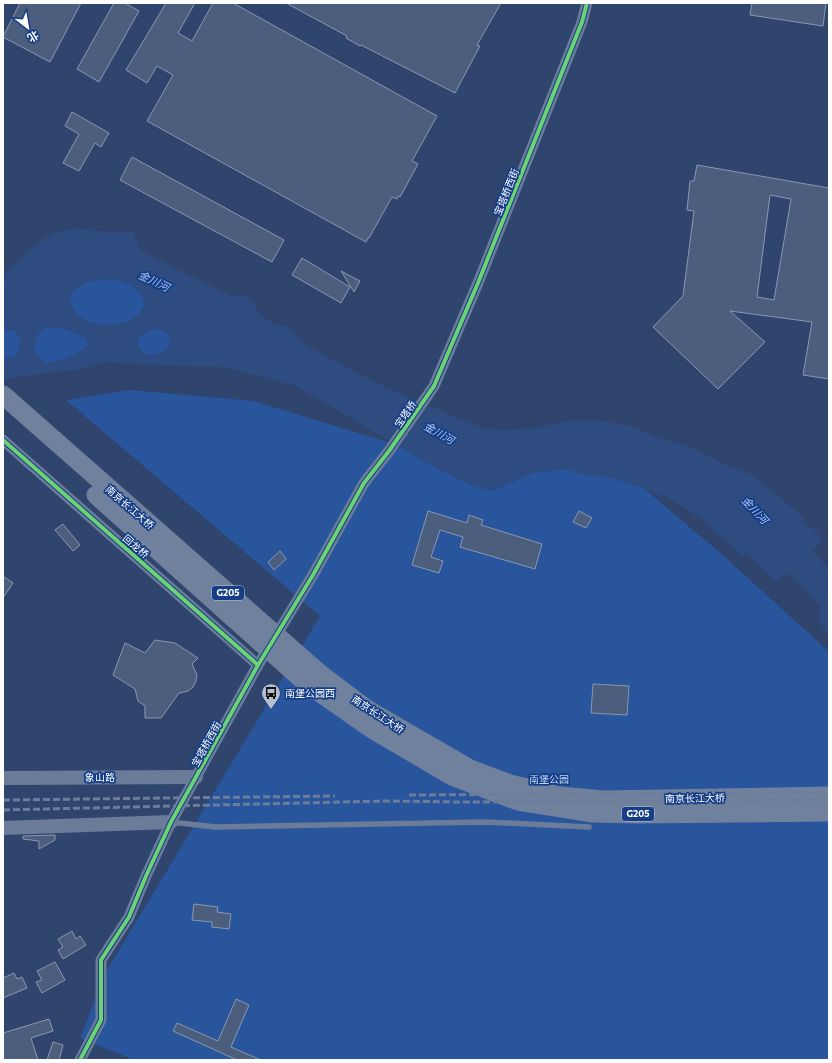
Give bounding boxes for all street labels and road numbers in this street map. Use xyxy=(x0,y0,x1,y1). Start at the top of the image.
street label: 宝塔桥西街 xyxy=(491,167,521,217)
street label: 宝塔桥 xyxy=(391,398,419,430)
street label: 南京长江大桥 xyxy=(103,483,157,531)
street label: 回龙桥 xyxy=(121,532,151,560)
road number: G205 xyxy=(212,586,244,600)
street label: 南京长江大桥 xyxy=(350,693,406,735)
street label: 宝塔桥西街 xyxy=(189,719,223,769)
street label: 象山路 xyxy=(85,771,115,783)
street label: 南京长江大桥 xyxy=(665,791,725,805)
road number: G205 xyxy=(622,807,654,821)

